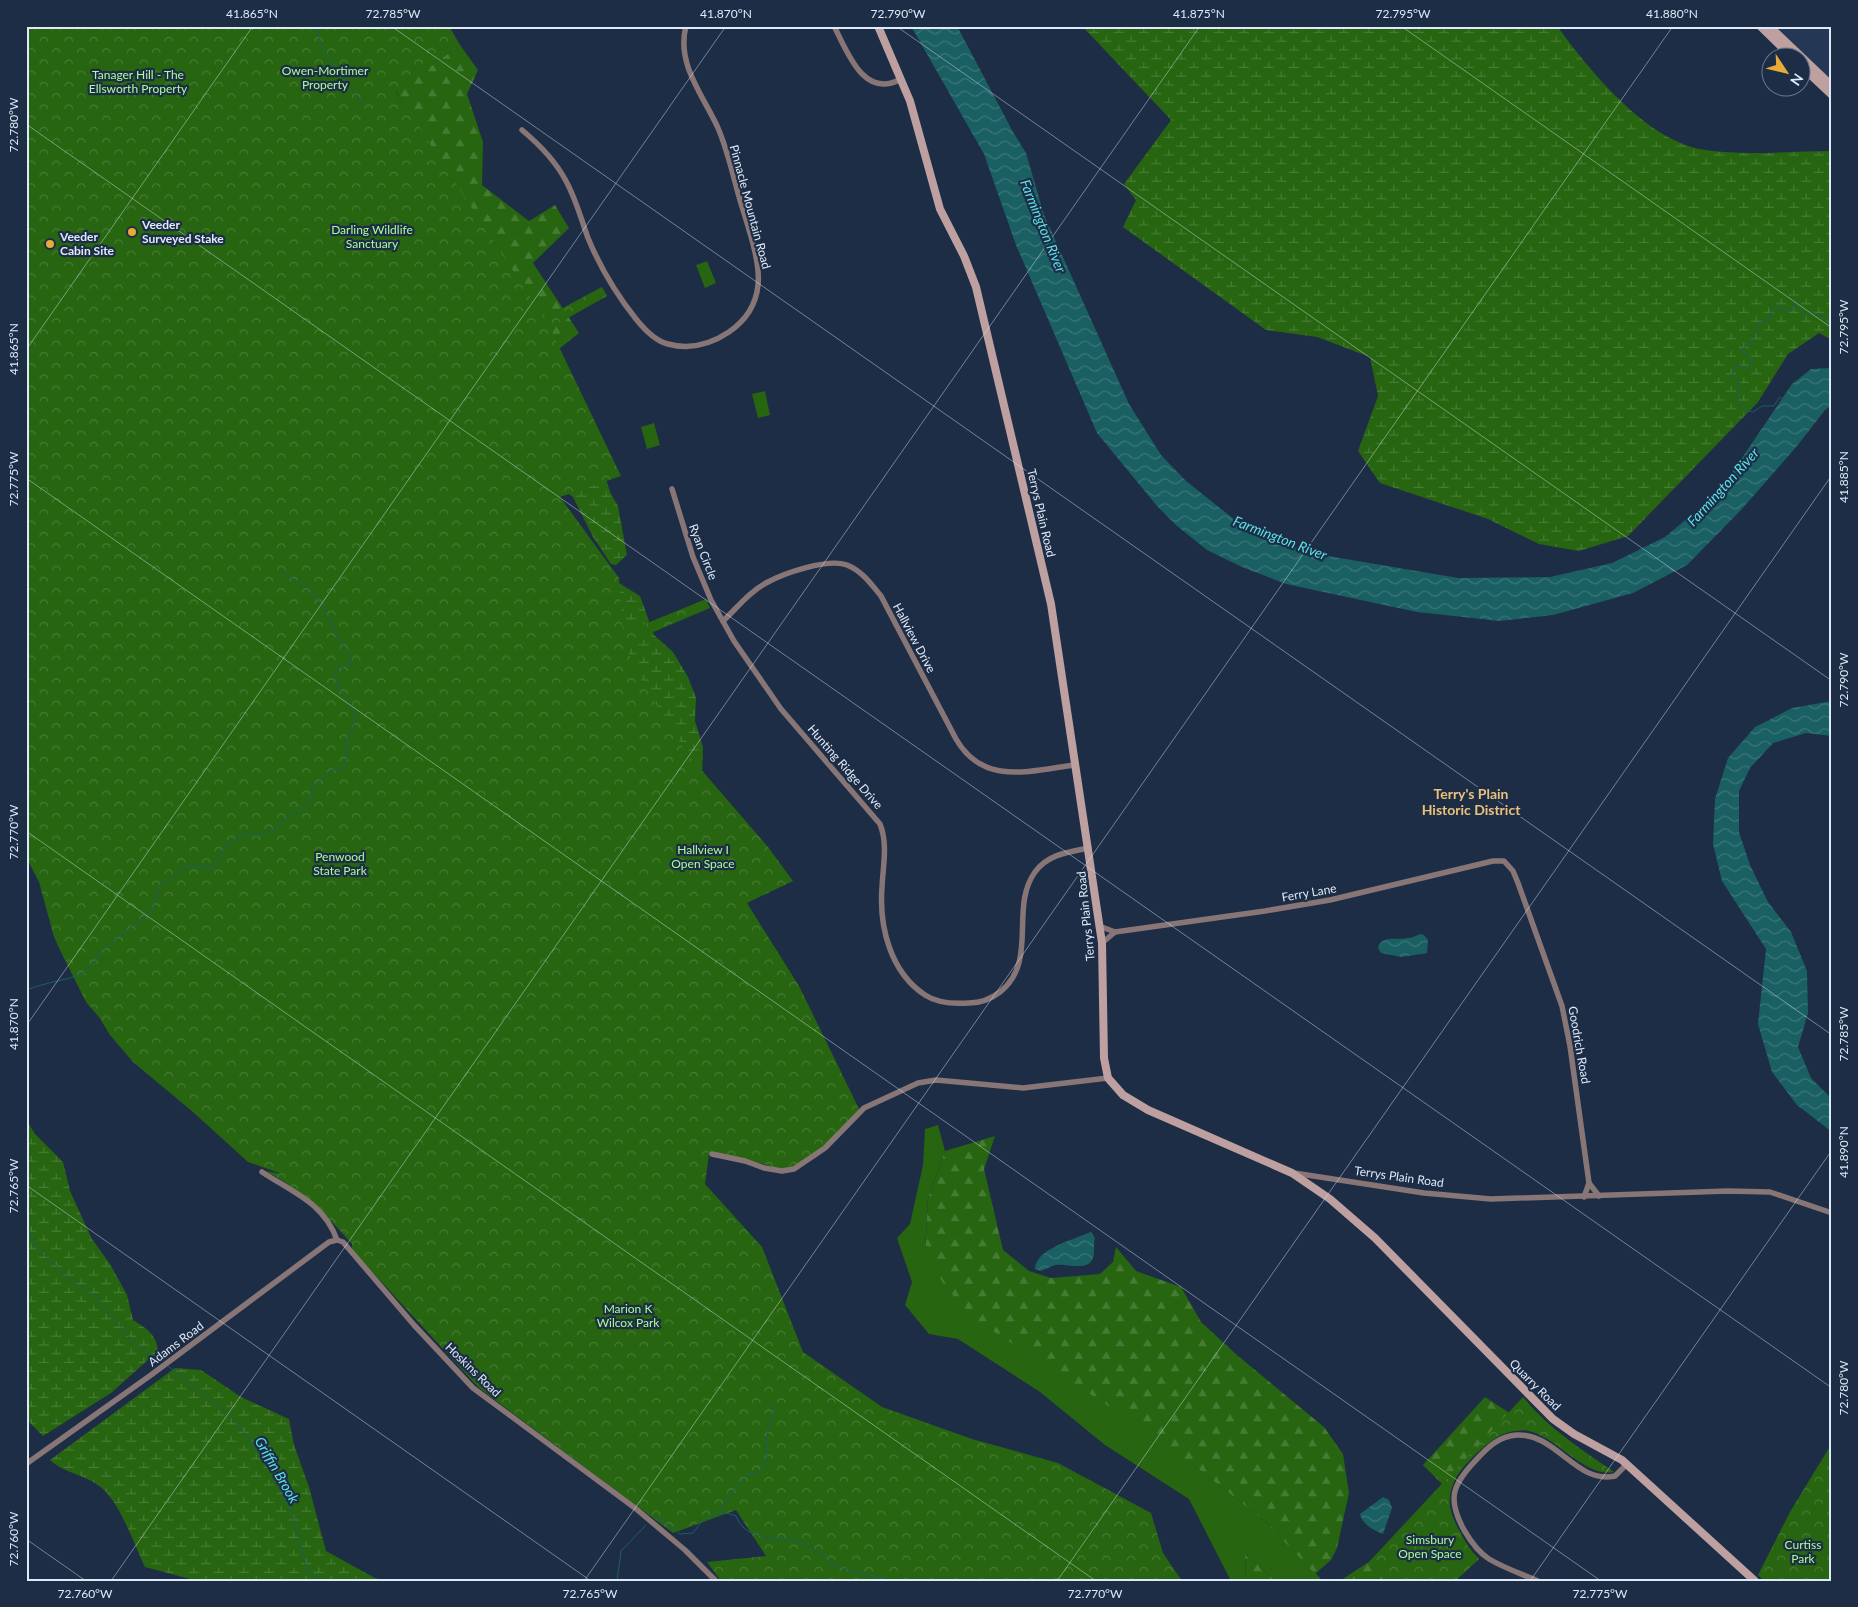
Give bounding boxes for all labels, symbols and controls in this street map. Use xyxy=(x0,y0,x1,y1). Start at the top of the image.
text: 41.865°N xyxy=(226,6,278,21)
text: 72.785°W xyxy=(365,6,421,21)
text: 41.870°N xyxy=(700,6,752,21)
text: 72.790°W xyxy=(870,6,926,21)
text: 41.875°N xyxy=(1173,6,1225,21)
text: 72.795°W xyxy=(1375,6,1431,21)
text: 41.880°N xyxy=(1646,6,1698,21)
north arrow xyxy=(1760,48,1810,98)
park label: Owen-Mortimer Property xyxy=(282,63,369,92)
park label: Tanager Hill - The Ellsworth Property xyxy=(89,67,188,96)
text: N xyxy=(1787,70,1807,89)
text: 72.780°W xyxy=(6,97,21,153)
street label: Pinnacle Mountain Road xyxy=(727,143,774,271)
water label: Farmington River xyxy=(1017,177,1070,275)
place label: Veeder Surveyed Stake xyxy=(141,217,224,246)
park label: Darling Wildlife Sanctuary xyxy=(331,222,413,251)
marker: Veeder Surveyed Stake xyxy=(126,226,138,238)
place label: Veeder Cabin Site xyxy=(59,229,115,258)
marker: Veeder Cabin Site xyxy=(44,238,56,250)
text: 72.795°W xyxy=(1836,299,1851,355)
text: 41.865°N xyxy=(6,323,21,375)
water label: Farmington River xyxy=(1683,444,1762,529)
text: 72.775°W xyxy=(6,451,21,507)
text: 41.885°N xyxy=(1836,451,1851,503)
street label: Terrys Plain Road xyxy=(1024,467,1059,559)
water label: Farmington River xyxy=(1231,512,1330,563)
street label: Ryan Circle xyxy=(686,522,721,582)
street label: Hallview Drive xyxy=(890,600,939,675)
text: 72.790°W xyxy=(1836,652,1851,708)
street label: Hunting Ridge Drive xyxy=(805,721,886,812)
district label: Terry's Plain Historic District xyxy=(1422,785,1521,818)
text: 72.770°W xyxy=(6,804,21,860)
park label: Hallview I Open Space xyxy=(671,842,735,871)
park label: Penwood State Park xyxy=(313,849,368,878)
street label: Terrys Plain Road xyxy=(1073,870,1098,962)
street label: Ferry Lane xyxy=(1280,880,1338,905)
text: 41.870°N xyxy=(6,998,21,1050)
street label: Goodrich Road xyxy=(1565,1005,1594,1085)
text: 72.785°W xyxy=(1836,1006,1851,1062)
text: 41.890°N xyxy=(1836,1126,1851,1178)
text: 72.765°W xyxy=(6,1158,21,1214)
street label: Terrys Plain Road xyxy=(1353,1163,1445,1190)
park label: Marion K Wilcox Park xyxy=(597,1301,660,1330)
street label: Adams Road xyxy=(145,1318,206,1369)
street label: Hoskins Road xyxy=(442,1339,504,1400)
street label: Quarry Road xyxy=(1507,1356,1564,1413)
text: 72.780°W xyxy=(1836,1360,1851,1416)
water label: Griffin Brook xyxy=(252,1434,303,1506)
text: 72.760°W xyxy=(6,1511,21,1567)
park label: Simsbury Open Space xyxy=(1398,1532,1462,1561)
park label: Curtiss Park xyxy=(1785,1537,1821,1566)
text: 72.760°W xyxy=(57,1586,113,1601)
text: 72.765°W xyxy=(562,1586,618,1601)
text: 72.770°W xyxy=(1067,1586,1123,1601)
text: 72.775°W xyxy=(1572,1586,1628,1601)

